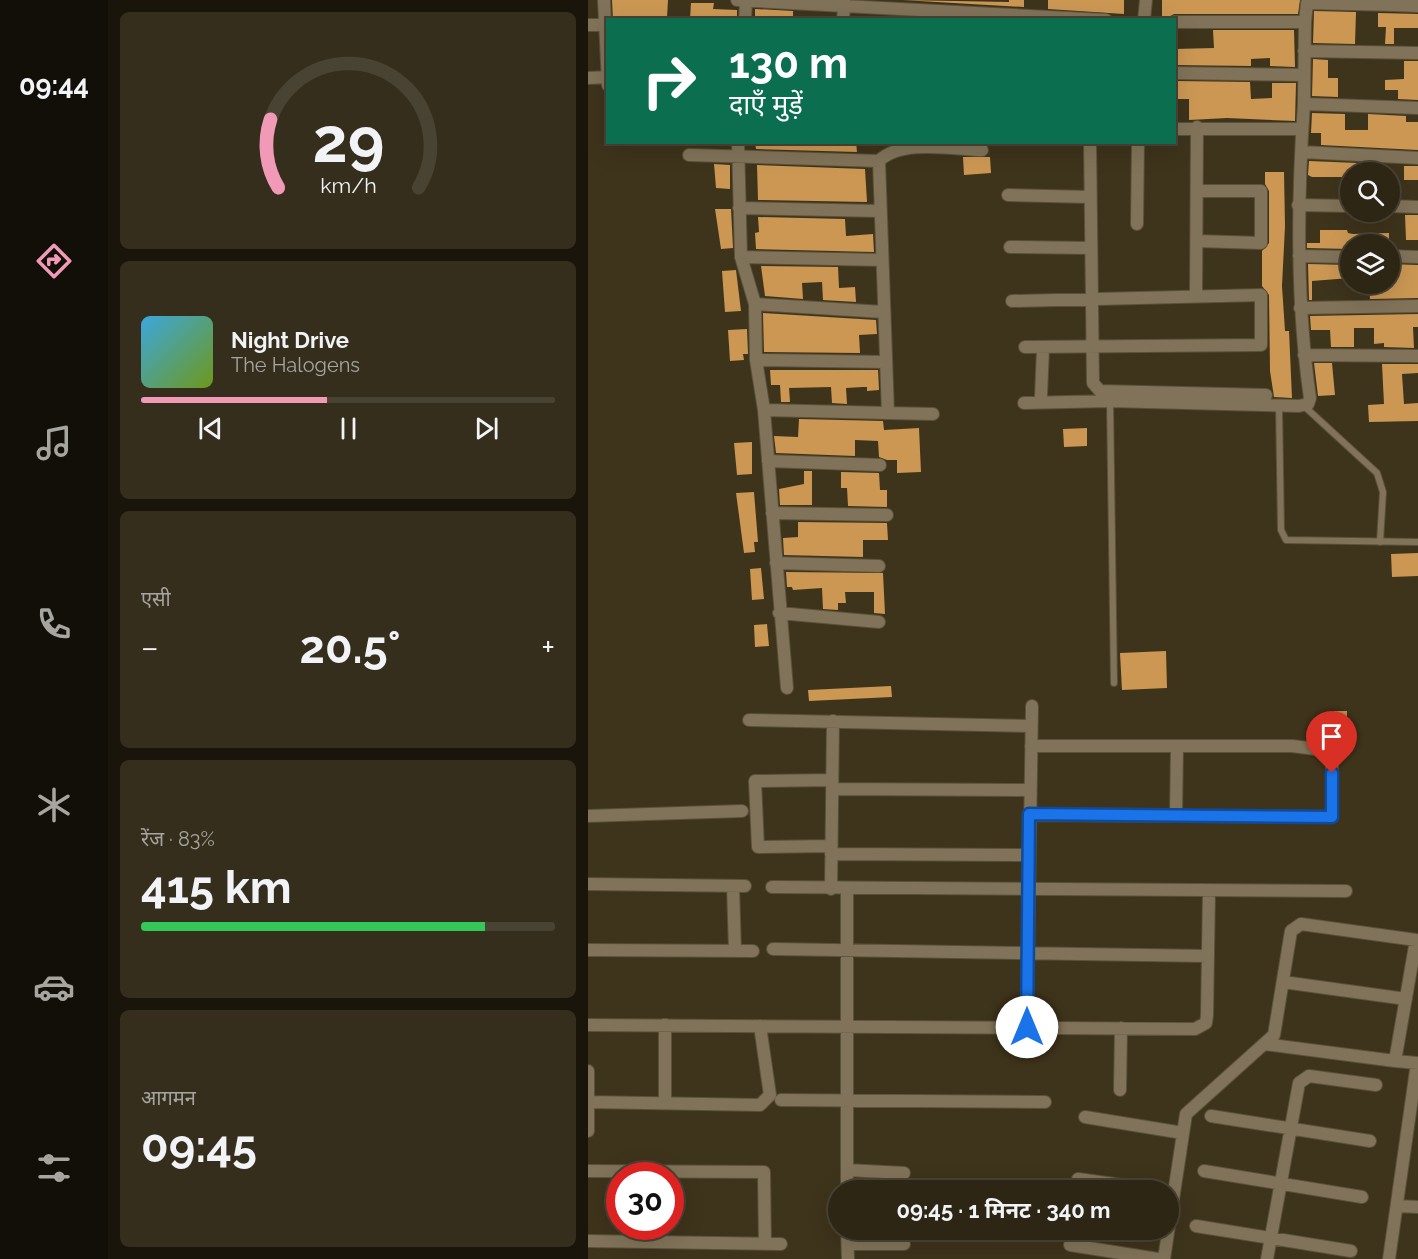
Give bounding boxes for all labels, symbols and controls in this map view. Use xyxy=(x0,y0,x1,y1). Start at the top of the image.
text: 130 m xyxy=(729,39,848,88)
icon: right xyxy=(630,42,708,120)
text: 09:44 xyxy=(19,70,89,101)
text: दाएँ मुड़ें xyxy=(729,89,803,120)
text: 29 xyxy=(312,103,384,177)
map controls xyxy=(1340,162,1400,294)
button: search xyxy=(1340,162,1400,222)
text: km/h xyxy=(320,173,376,198)
button: layers xyxy=(1340,234,1400,294)
icon: directions xyxy=(33,240,75,282)
text: Night Drive xyxy=(231,327,349,353)
text: The Halogens xyxy=(231,353,360,377)
icon: previous xyxy=(194,412,227,445)
icon: pause xyxy=(332,412,365,445)
icon: next xyxy=(470,412,503,445)
icon: music xyxy=(33,422,75,464)
text: एसी xyxy=(141,587,171,611)
icon: phone xyxy=(33,603,75,645)
text: 20.5° xyxy=(300,621,400,674)
text: − xyxy=(141,628,159,667)
text: + xyxy=(541,628,555,667)
pin xyxy=(1306,711,1357,773)
icon: arrive xyxy=(1315,720,1348,753)
icon: climate xyxy=(33,784,75,826)
text: रेंज · 83% xyxy=(141,827,215,851)
text: 415 km xyxy=(141,861,292,914)
icon: car xyxy=(33,966,75,1008)
position arrow xyxy=(995,995,1059,1059)
text: आगमन xyxy=(141,1086,196,1110)
text: 09:45 xyxy=(141,1120,257,1173)
icon: filters xyxy=(33,1147,75,1189)
speed limit sign: 30 xyxy=(606,1162,684,1240)
text: 09:45 · 1 मिनट · 340 m xyxy=(896,1197,1111,1223)

